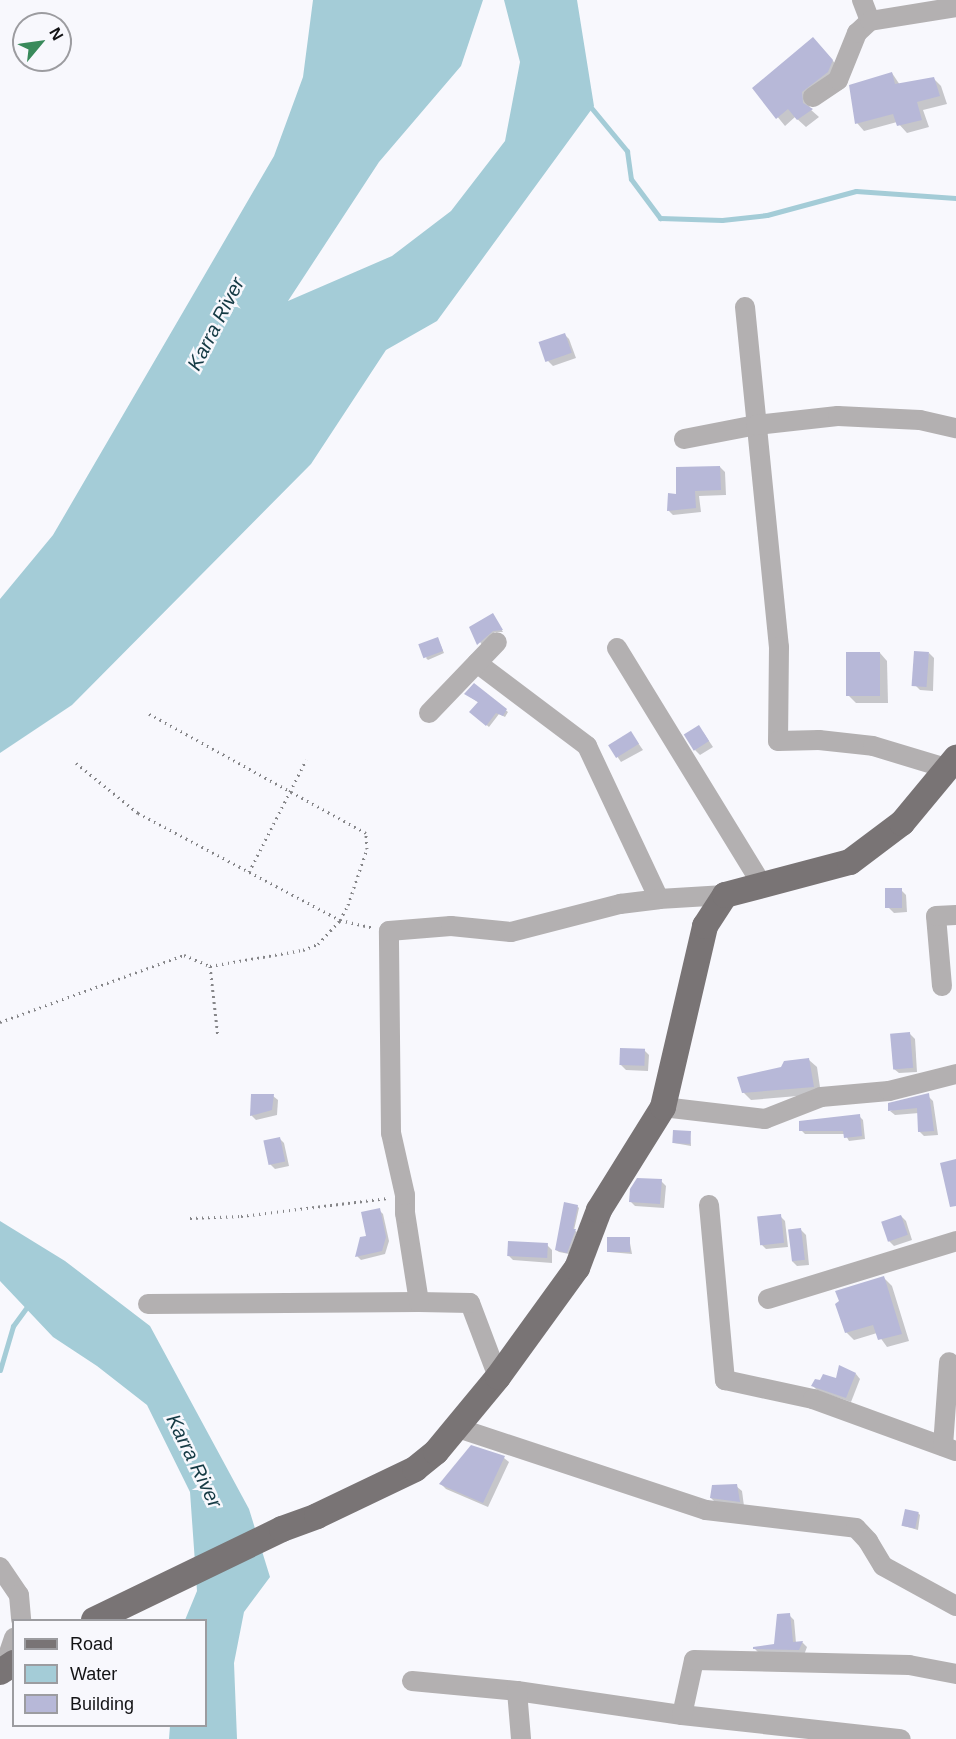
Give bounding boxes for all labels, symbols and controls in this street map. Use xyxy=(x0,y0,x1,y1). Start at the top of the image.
north arrow xyxy=(12,12,72,72)
text: N xyxy=(46,25,67,43)
water label: Karra River xyxy=(182,273,250,375)
water label: Karra River xyxy=(161,1410,227,1512)
legend xyxy=(12,1619,207,1727)
text: Road xyxy=(70,1634,113,1654)
text: Water xyxy=(70,1664,117,1684)
text: Building xyxy=(70,1694,134,1714)

